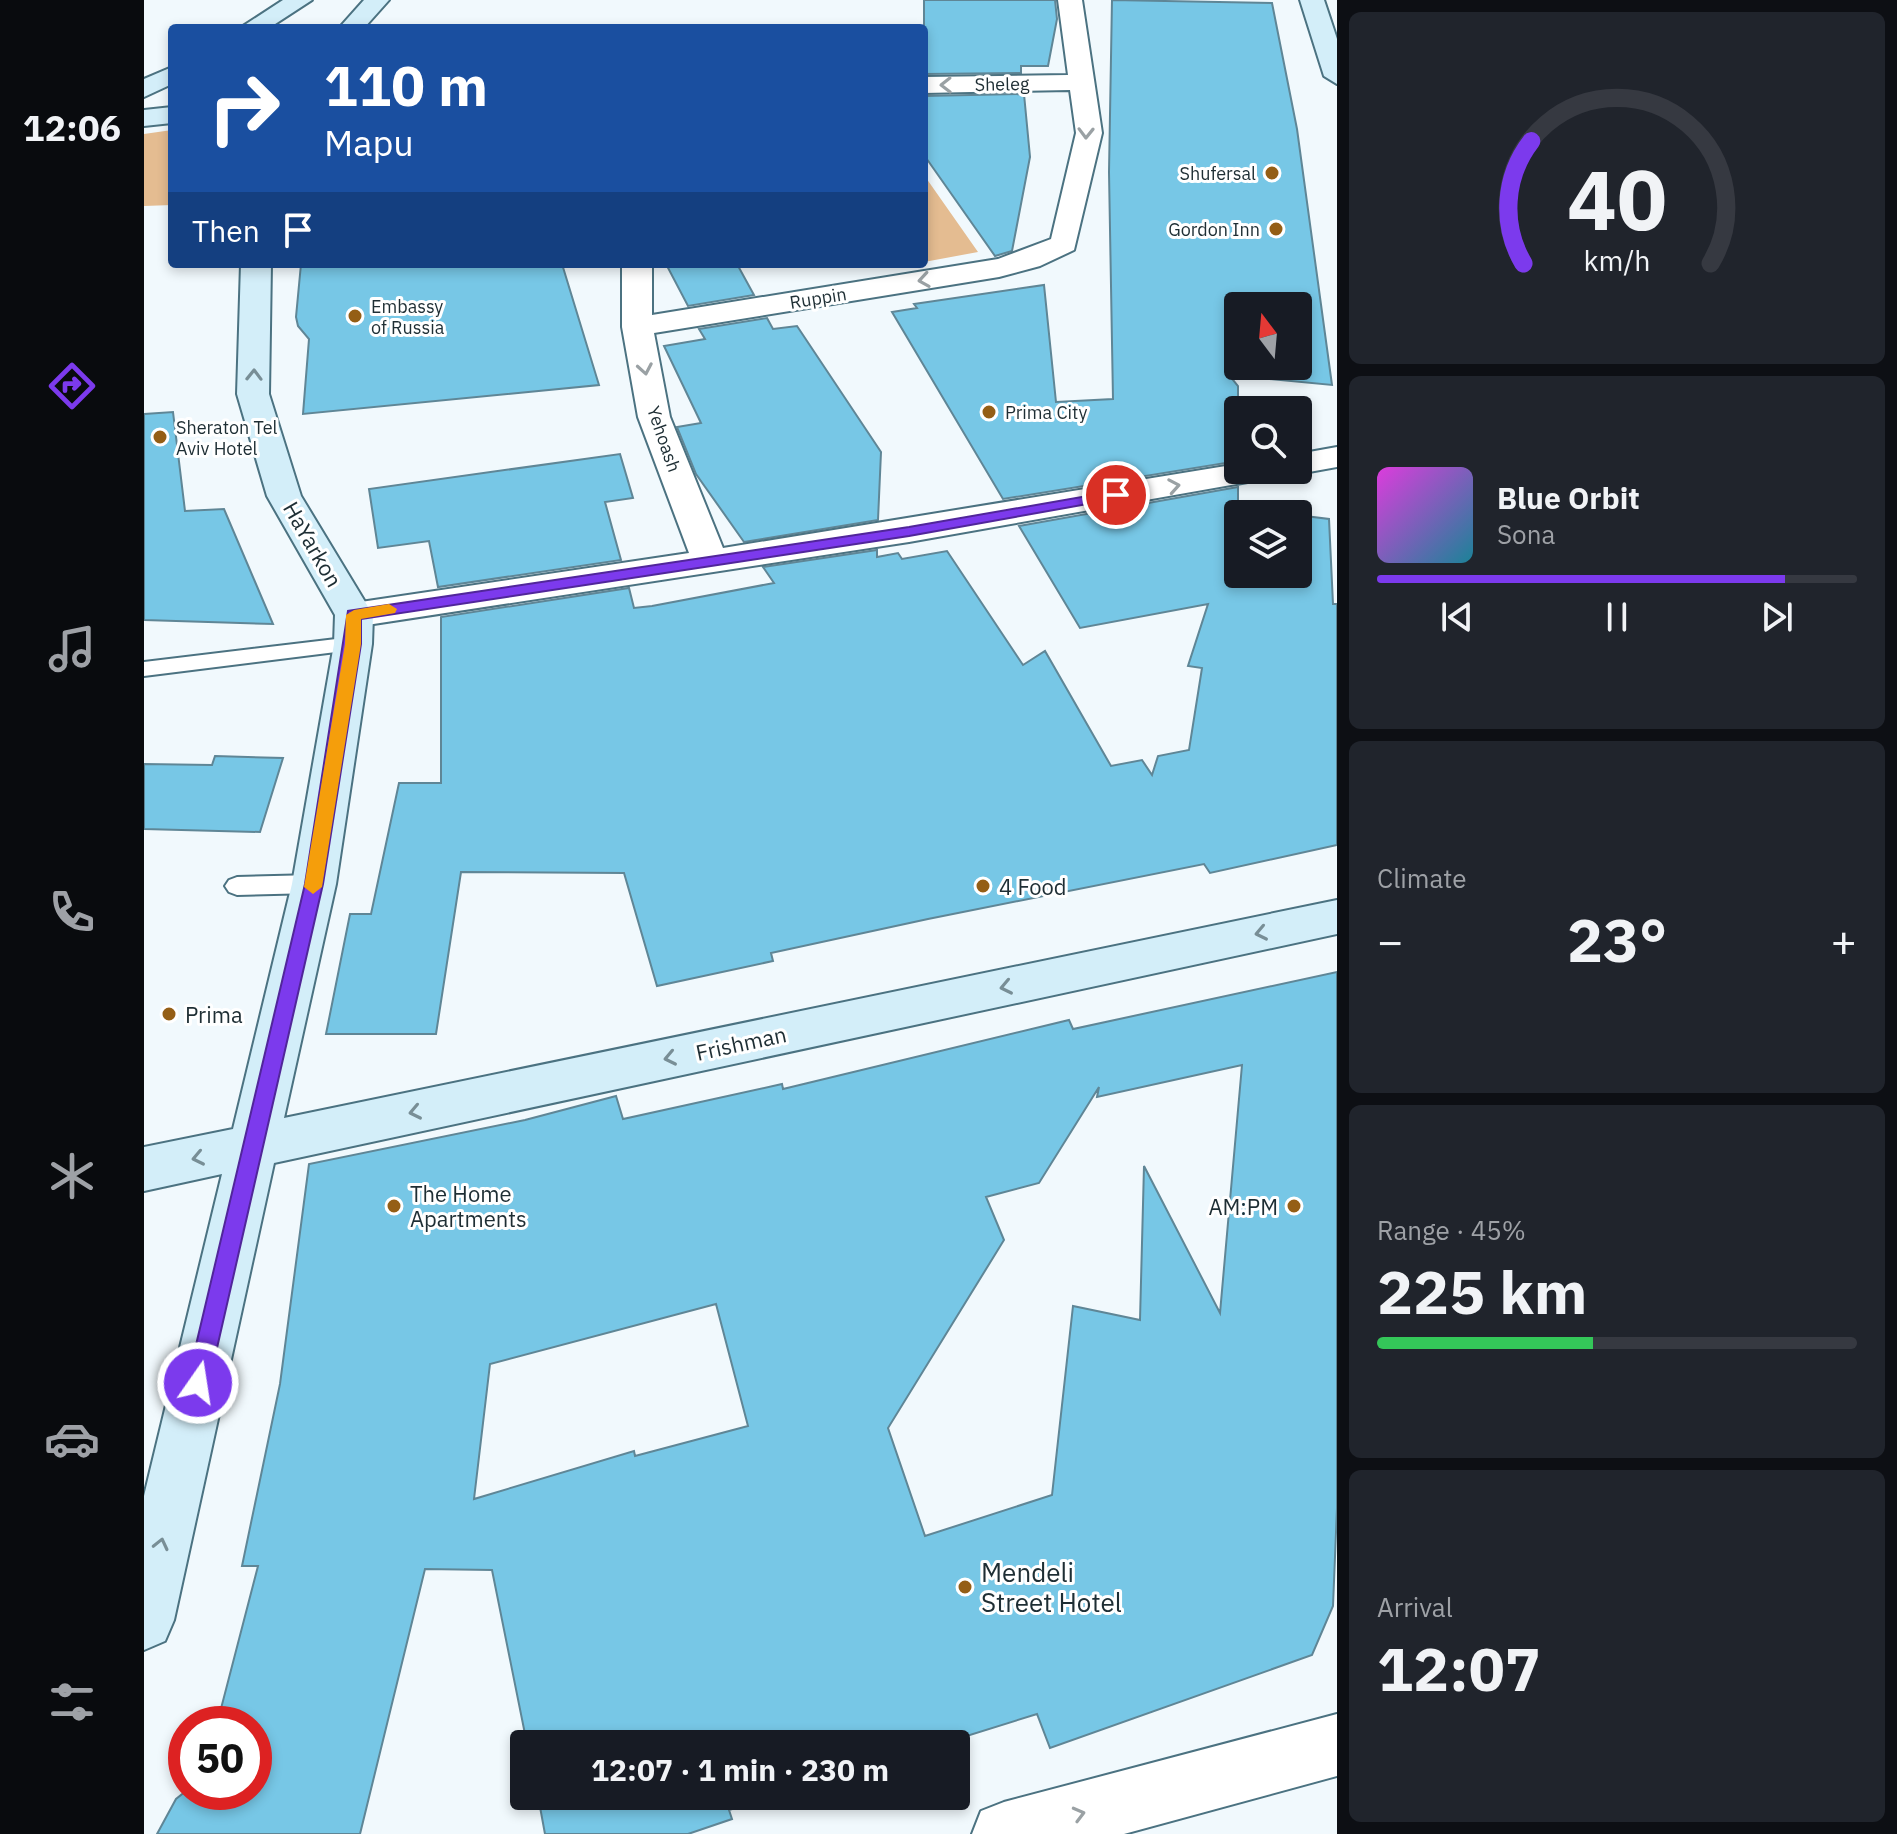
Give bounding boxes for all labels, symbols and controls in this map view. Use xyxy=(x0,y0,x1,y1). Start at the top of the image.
text: 110 m xyxy=(324,49,488,121)
icon: right xyxy=(192,56,296,160)
street label: Sheleg xyxy=(974,72,1030,96)
one-way arrow xyxy=(939,76,952,94)
text: 12:06 xyxy=(23,104,121,151)
text: Mapu xyxy=(324,119,414,166)
one-way arrow xyxy=(1077,127,1095,139)
text: 40 xyxy=(1567,145,1667,253)
place label: Shufersal xyxy=(1180,162,1256,185)
marker: Shufersal xyxy=(1263,164,1281,182)
icon: arrive xyxy=(276,208,320,252)
text: Then xyxy=(192,211,260,250)
place label: Gordon Inn xyxy=(1168,218,1260,241)
marker: Gordon Inn xyxy=(1267,220,1285,238)
text: km/h xyxy=(1583,242,1651,279)
one-way arrow xyxy=(917,271,931,288)
street label: Ruppin xyxy=(788,282,848,314)
north arrow xyxy=(1224,292,1312,380)
map controls xyxy=(1224,292,1312,588)
place label: Embassy of Russia xyxy=(371,295,445,339)
marker: Embassy of Russia xyxy=(346,307,364,325)
icon: directions xyxy=(44,358,100,414)
one-way arrow xyxy=(635,363,652,376)
one-way arrow xyxy=(245,368,262,381)
button: search xyxy=(1224,396,1312,484)
place label: Prima City xyxy=(1005,401,1087,424)
street label: Yehoash xyxy=(642,403,686,475)
marker: Prima City xyxy=(980,403,998,421)
place label: Sheraton Tel Aviv Hotel xyxy=(176,416,278,460)
marker: Sheraton Tel Aviv Hotel xyxy=(151,428,169,446)
pin xyxy=(1082,461,1150,529)
icon: arrive xyxy=(1094,473,1138,517)
one-way arrow xyxy=(1167,478,1181,495)
text: Blue Orbit xyxy=(1497,478,1640,517)
street label: HaYarkon xyxy=(277,496,349,592)
button: layers xyxy=(1224,500,1312,588)
text: Sona xyxy=(1497,517,1555,551)
icon: previous xyxy=(1435,595,1479,639)
icon: pause xyxy=(1595,595,1639,639)
icon: next xyxy=(1755,595,1799,639)
icon: music xyxy=(44,621,100,677)
text: Climate xyxy=(1377,861,1467,895)
place label: 4 Food xyxy=(999,872,1067,901)
marker: 4 Food xyxy=(974,877,992,895)
icon: phone xyxy=(44,884,100,940)
text: 23° xyxy=(1567,900,1667,979)
text: − xyxy=(1377,912,1403,969)
text: + xyxy=(1831,912,1857,969)
one-way arrow xyxy=(1254,924,1268,941)
one-way arrow xyxy=(1000,978,1014,995)
place label: Prima xyxy=(185,1000,243,1029)
marker: Prima xyxy=(160,1005,178,1023)
street label: Frishman xyxy=(693,1019,789,1067)
one-way arrow xyxy=(663,1049,676,1066)
one-way arrow xyxy=(409,1103,423,1120)
icon: climate xyxy=(44,1148,100,1204)
one-way arrow xyxy=(192,1149,206,1166)
place label: The Home Apartments xyxy=(410,1179,527,1233)
place label: AM:PM xyxy=(1208,1192,1278,1221)
marker: The Home Apartments xyxy=(385,1197,403,1215)
marker: AM:PM xyxy=(1285,1197,1303,1215)
text: Range · 45% xyxy=(1377,1213,1526,1247)
text: 225 km xyxy=(1377,1252,1587,1331)
position arrow xyxy=(156,1341,240,1425)
icon: car xyxy=(44,1411,100,1467)
one-way arrow xyxy=(152,1537,169,1551)
place label: Mendeli Street Hotel xyxy=(981,1555,1122,1619)
marker: Mendeli Street Hotel xyxy=(956,1578,974,1596)
text: Arrival xyxy=(1377,1590,1453,1624)
text: 12:07 xyxy=(1377,1629,1541,1708)
icon: filters xyxy=(44,1674,100,1730)
speed limit sign: 50 xyxy=(168,1706,272,1810)
text: 12:07 · 1 min · 230 m xyxy=(591,1750,889,1789)
one-way arrow xyxy=(1072,1807,1086,1823)

